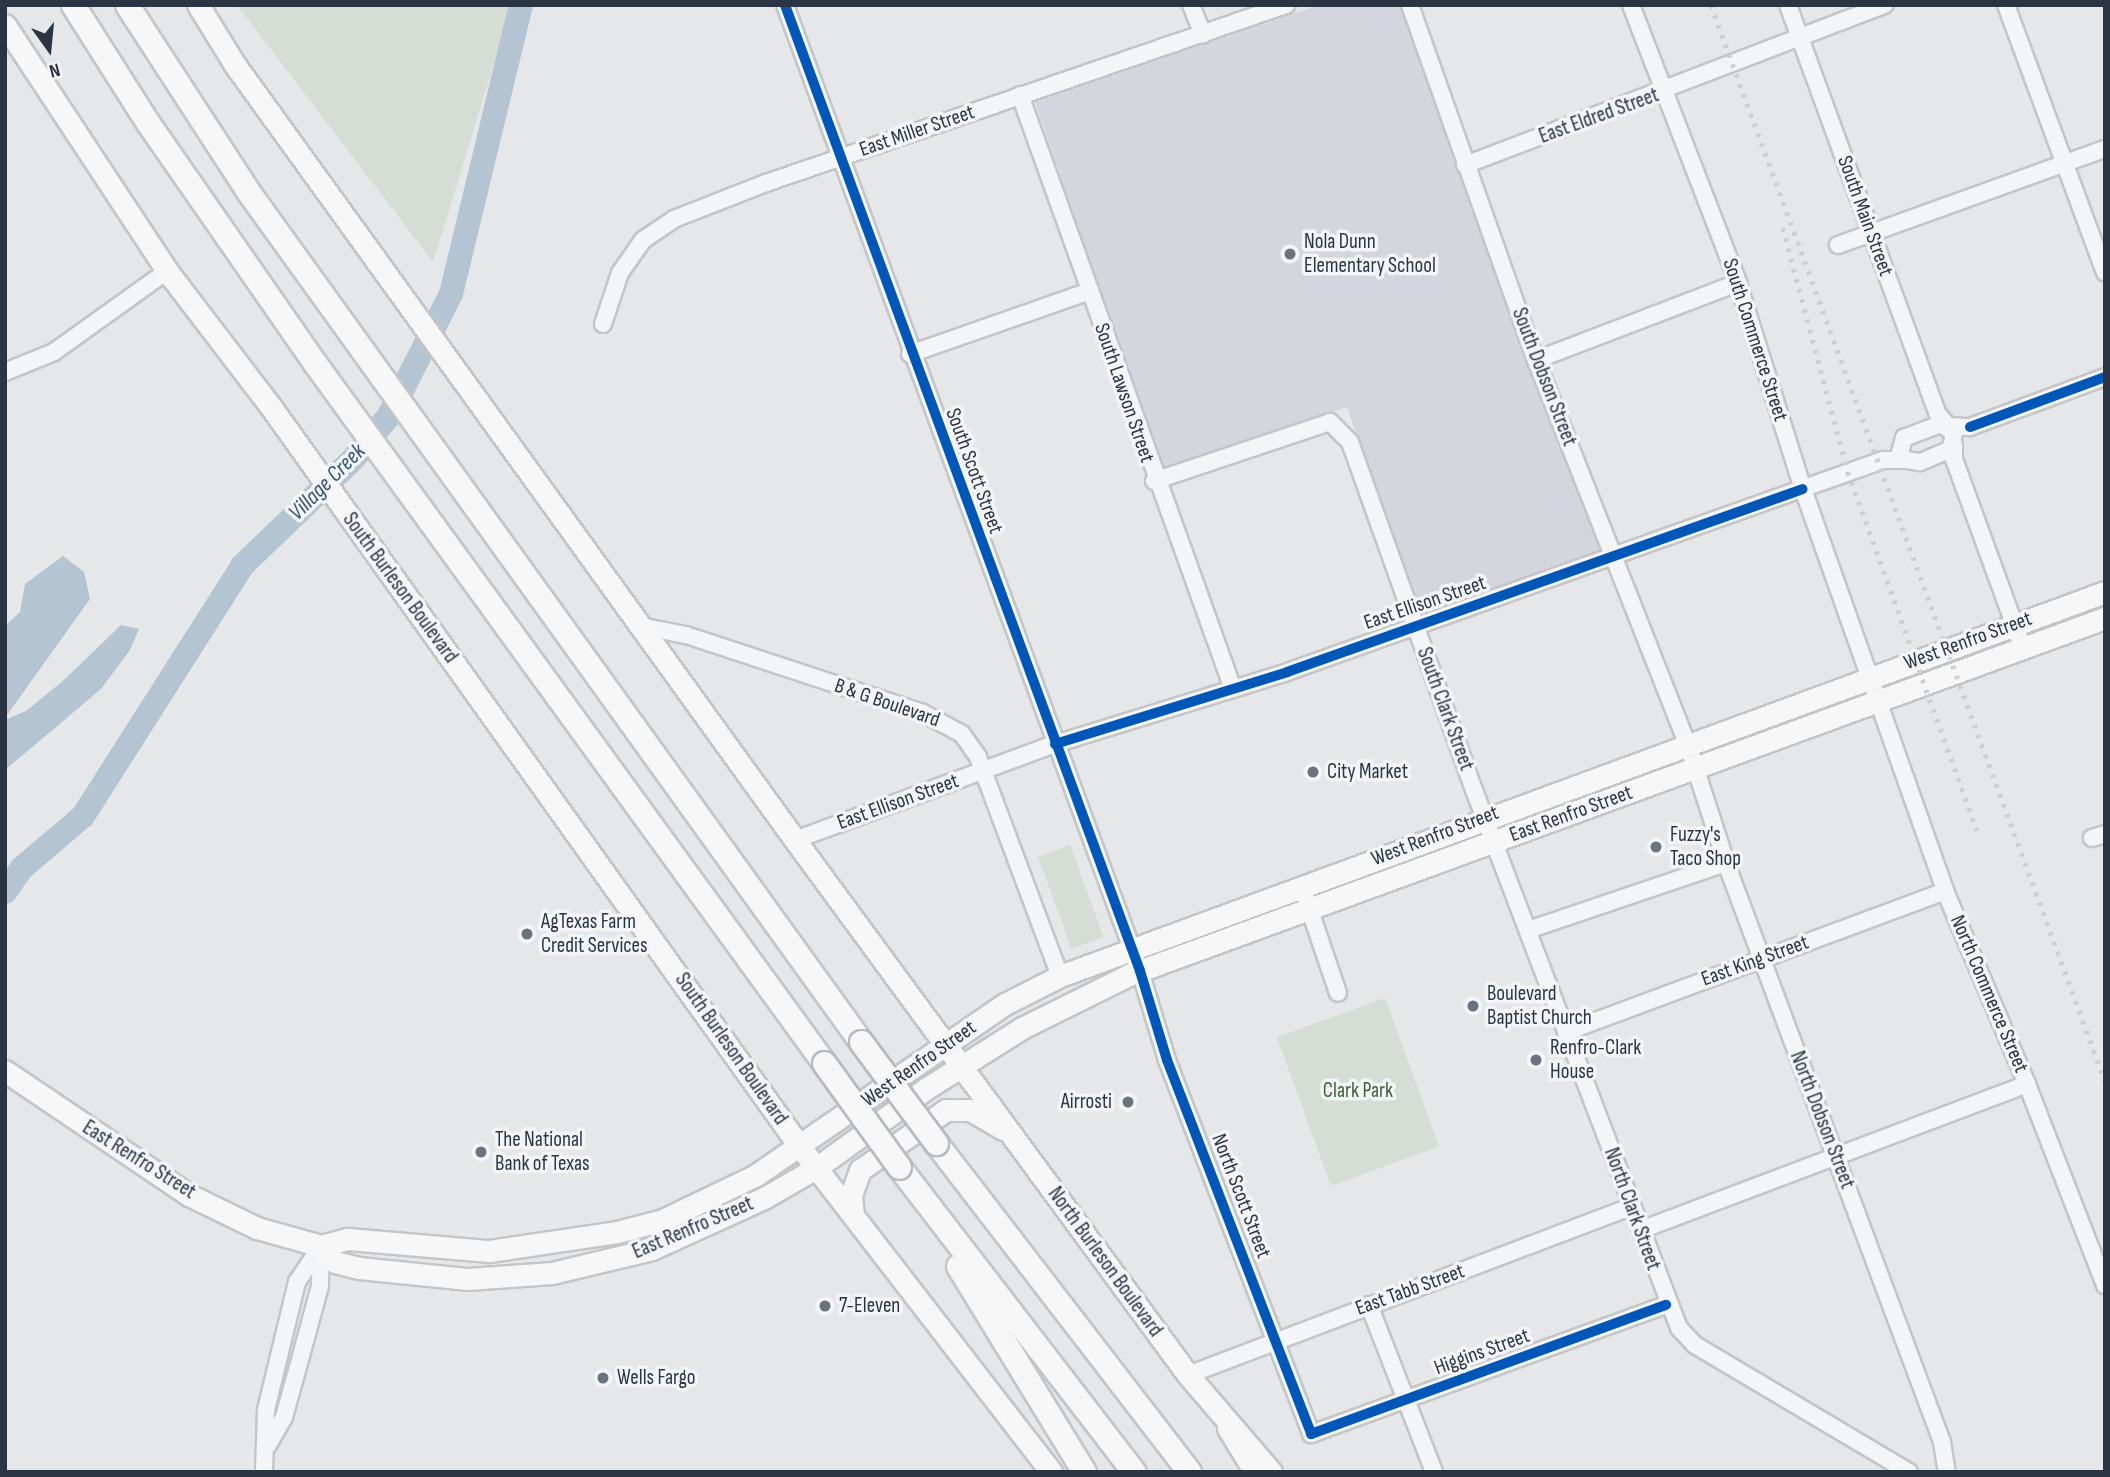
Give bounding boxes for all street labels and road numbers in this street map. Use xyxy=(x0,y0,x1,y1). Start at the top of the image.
street label: East Eldred Street xyxy=(1536,83,1662,149)
street label: East Miller Street xyxy=(856,100,978,162)
street label: South Main Street xyxy=(1832,152,1898,280)
street label: South Commerce Street xyxy=(1717,256,1793,424)
street label: South Dobson Street xyxy=(1506,304,1582,450)
street label: South Lawson Street xyxy=(1088,320,1160,466)
street label: South Scott Street xyxy=(940,405,1008,537)
street label: South Burleson Boulevard xyxy=(337,508,463,668)
street label: East Ellison Street xyxy=(1361,570,1489,636)
street label: West Renfro Street xyxy=(1901,606,2035,676)
street label: South Clark Street xyxy=(1411,644,1479,774)
street label: B & G Boulevard xyxy=(831,673,943,733)
street label: East Ellison Street xyxy=(834,768,962,836)
street label: East Renfro Street xyxy=(1506,780,1636,848)
street label: West Renfro Street xyxy=(1368,800,1502,872)
street label: North Commerce Street xyxy=(1944,911,2034,1077)
street label: East King Street xyxy=(1698,930,1812,992)
street label: South Burleson Boulevard xyxy=(669,968,793,1130)
street label: West Renfro Street xyxy=(857,1015,981,1113)
street label: North Dobson Street xyxy=(1784,1048,1860,1192)
street label: East Renfro Street xyxy=(78,1115,200,1205)
street label: North Scott Street xyxy=(1206,1130,1276,1262)
street label: North Clark Street xyxy=(1598,1144,1666,1274)
street label: North Burleson Boulevard xyxy=(1042,1182,1168,1342)
street label: East Renfro Street xyxy=(629,1191,757,1265)
street label: East Tabb Street xyxy=(1352,1259,1468,1321)
street label: Higgins Street xyxy=(1431,1323,1533,1381)

